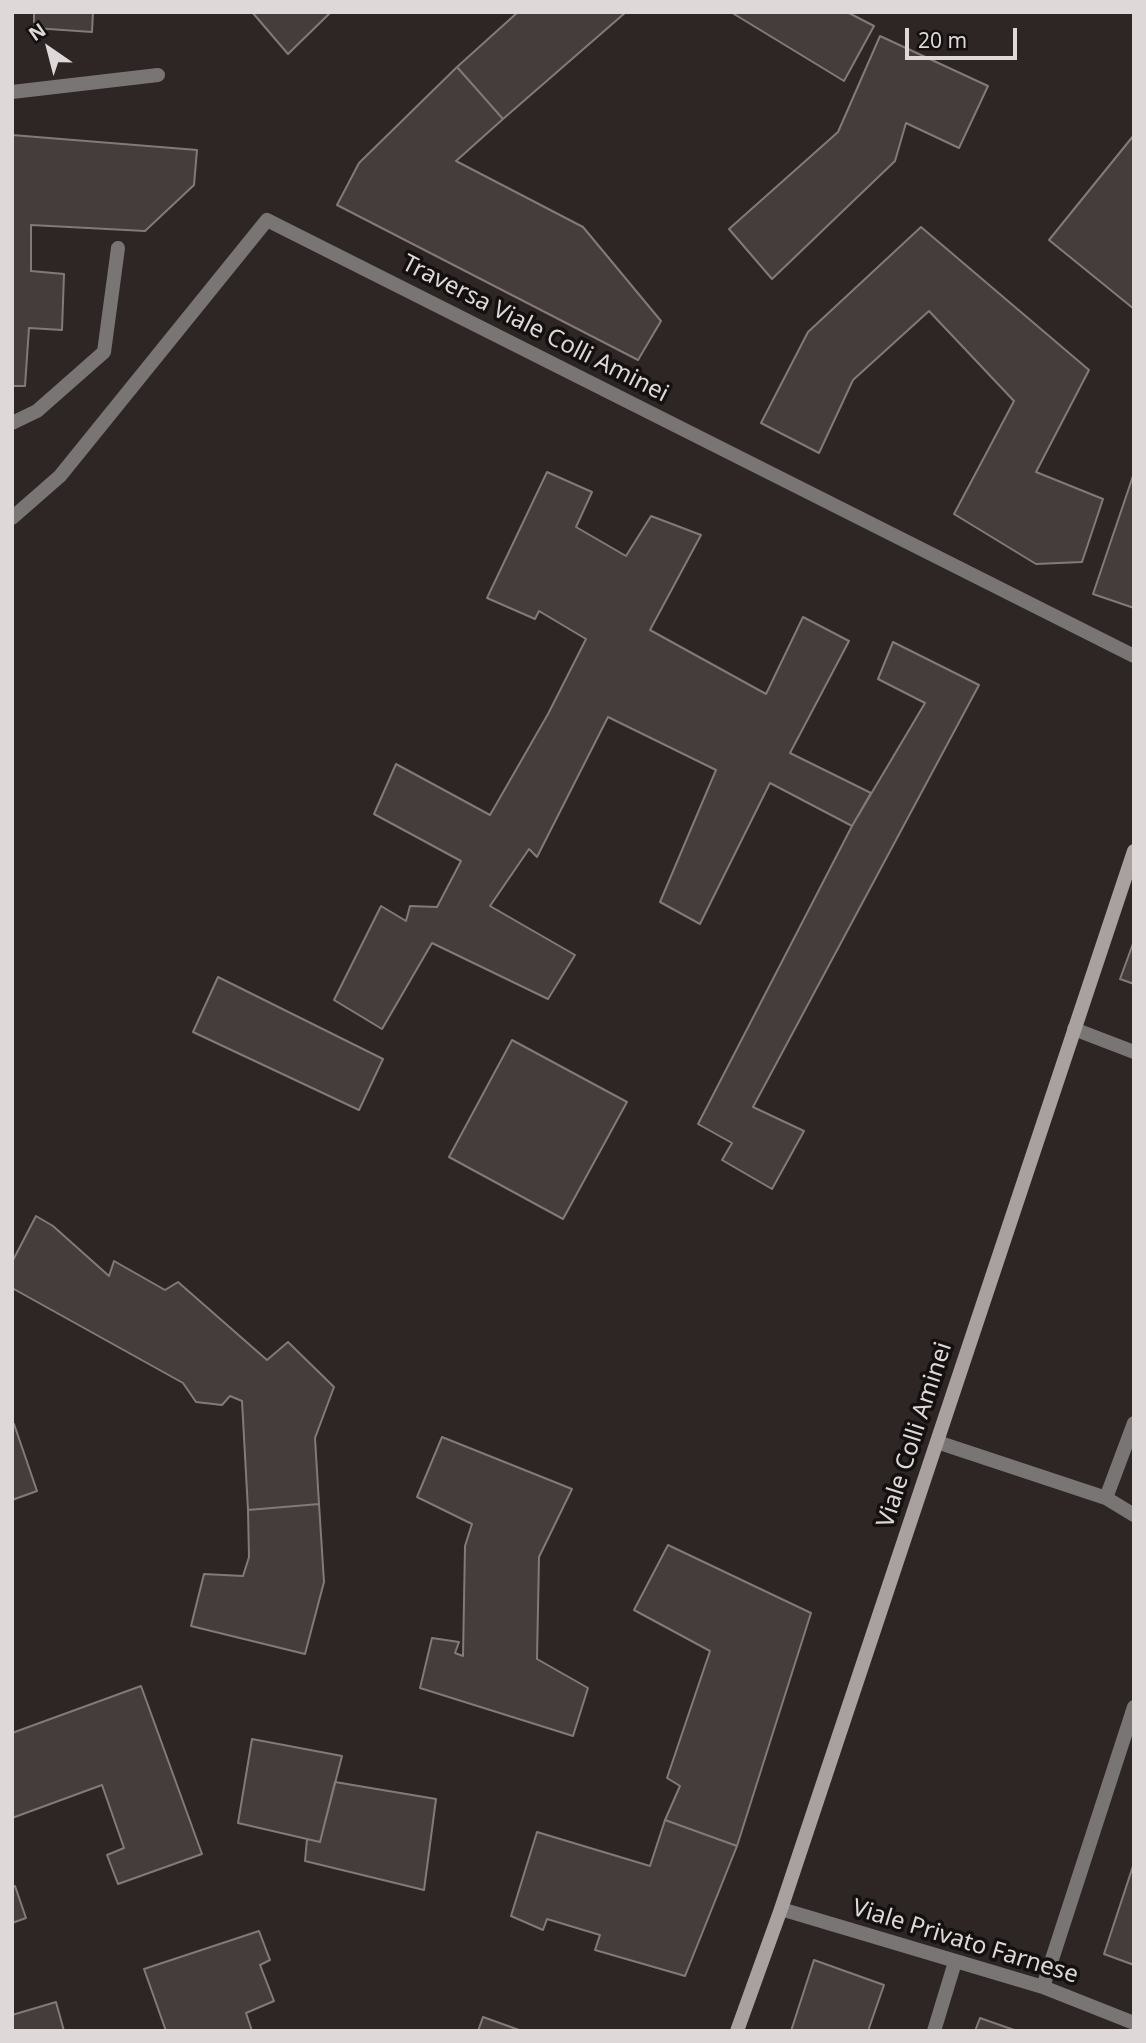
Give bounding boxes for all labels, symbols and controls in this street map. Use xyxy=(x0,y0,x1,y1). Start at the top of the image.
north arrow xyxy=(14,14,84,84)
scale bar xyxy=(908,14,1020,58)
text: N xyxy=(23,17,51,47)
text: 20 m xyxy=(918,26,967,54)
street label: Traversa Viale Colli Aminei xyxy=(397,249,673,409)
street label: Viale Colli Aminei xyxy=(871,1339,959,1531)
street label: Viale Privato Farnese xyxy=(848,1894,1082,1990)

